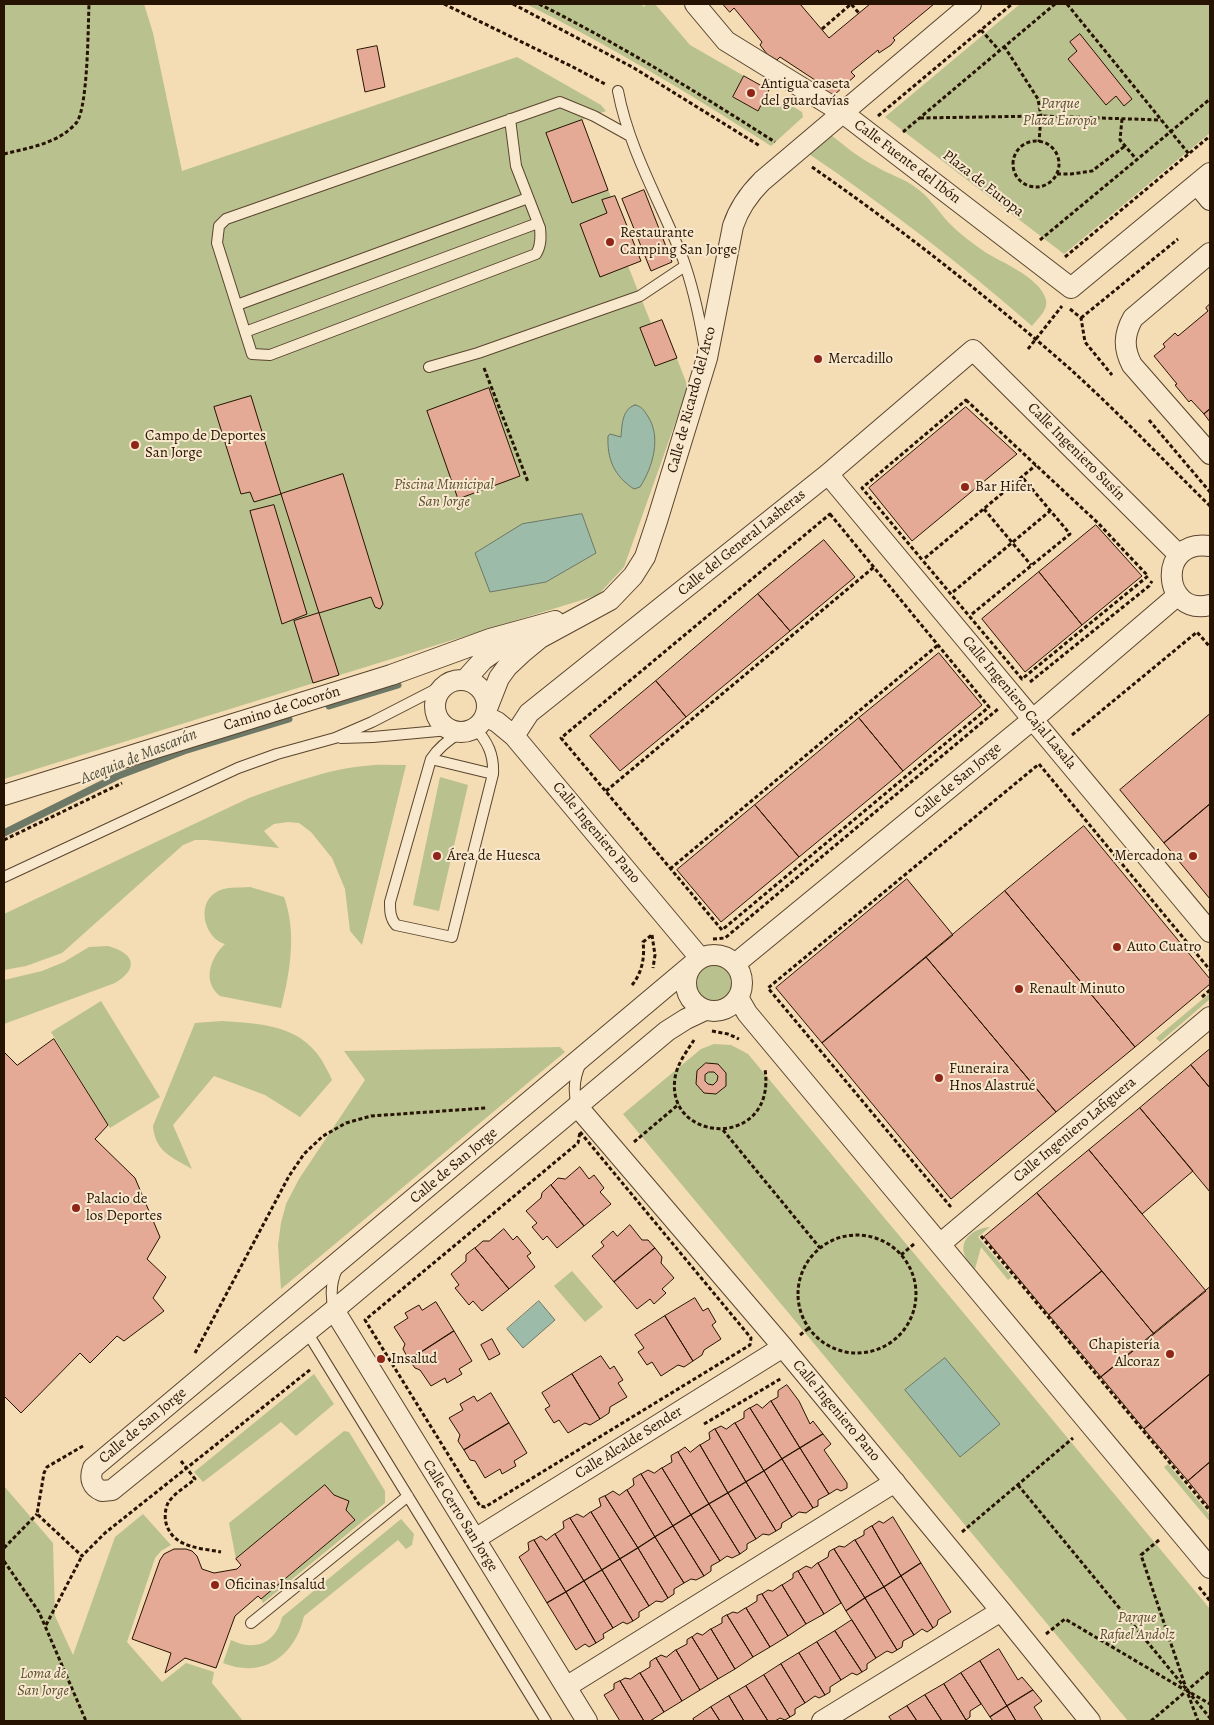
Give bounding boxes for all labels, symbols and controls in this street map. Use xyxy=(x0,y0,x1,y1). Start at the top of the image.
place label: Antigua caseta del guardavías xyxy=(761,75,850,110)
marker: Antigua caseta del guardavías xyxy=(745,87,757,99)
park label: Parque Plaza Europa xyxy=(1023,95,1097,130)
street label: Calle Fuente del Ibón xyxy=(850,116,964,208)
street label: Plaza de Europa xyxy=(939,147,1027,221)
place label: Restaurante Camping San Jorge xyxy=(620,224,737,259)
marker: Restaurante Camping San Jorge xyxy=(604,236,616,248)
street label: Calle de Ricardo del Arco xyxy=(664,325,720,475)
place label: Mercadillo xyxy=(828,350,893,368)
marker: Mercadillo xyxy=(812,353,824,365)
street label: Calle Ingeniero Susín xyxy=(1023,399,1129,505)
place label: Campo de Deportes San Jorge xyxy=(145,427,266,462)
marker: Campo de Deportes San Jorge xyxy=(129,439,141,451)
park label: Piscina Municipal San Jorge xyxy=(394,476,494,511)
place label: Bar Hifer xyxy=(975,478,1032,496)
marker: Bar Hifer xyxy=(959,481,971,493)
street label: Calle del General Lasheras xyxy=(674,486,810,600)
street label: Calle Ingeniero Cajal Lasala xyxy=(958,633,1080,773)
street label: Camino de Cocorón xyxy=(222,683,342,735)
water label: Acequia de Mascarán xyxy=(78,725,200,789)
street label: Calle de San Jorge xyxy=(911,739,1005,823)
street label: Calle Ingeniero Pano xyxy=(548,779,644,887)
place label: Área de Huesca xyxy=(447,847,541,865)
place label: Mercadona xyxy=(1114,847,1183,865)
marker: Área de Huesca xyxy=(431,850,443,862)
marker: Mercadona xyxy=(1187,850,1199,862)
place label: Auto Cuatro xyxy=(1127,938,1201,956)
marker: Auto Cuatro xyxy=(1111,941,1123,953)
place label: Renault Minuto xyxy=(1029,980,1125,998)
marker: Renault Minuto xyxy=(1013,983,1025,995)
place label: Funeraira Hnos Alastrué xyxy=(949,1060,1036,1095)
marker: Funeraira Hnos Alastrué xyxy=(933,1072,945,1084)
street label: Calle Ingeniero Lafiguera xyxy=(1010,1073,1140,1187)
street label: Calle de San Jorge xyxy=(407,1124,501,1208)
place label: Palacio de los Deportes xyxy=(86,1190,162,1225)
marker: Palacio de los Deportes xyxy=(70,1202,82,1214)
place label: Chapistería Alcoraz xyxy=(1089,1336,1160,1371)
marker: Chapistería Alcoraz xyxy=(1164,1348,1176,1360)
place label: Insalud xyxy=(391,1350,437,1368)
marker: Insalud xyxy=(375,1353,387,1365)
street label: Calle Ingeniero Pano xyxy=(788,1357,884,1465)
street label: Calle de San Jorge xyxy=(96,1384,190,1468)
street label: Calle Alcalde Sender xyxy=(572,1403,686,1483)
street label: Calle Cerro San Jorge xyxy=(418,1457,502,1575)
place label: Oficinas Insalud xyxy=(225,1576,325,1594)
marker: Oficinas Insalud xyxy=(209,1579,221,1591)
park label: Parque Rafael Andolz xyxy=(1099,1609,1175,1644)
park label: Loma de San Jorge xyxy=(17,1665,69,1700)

